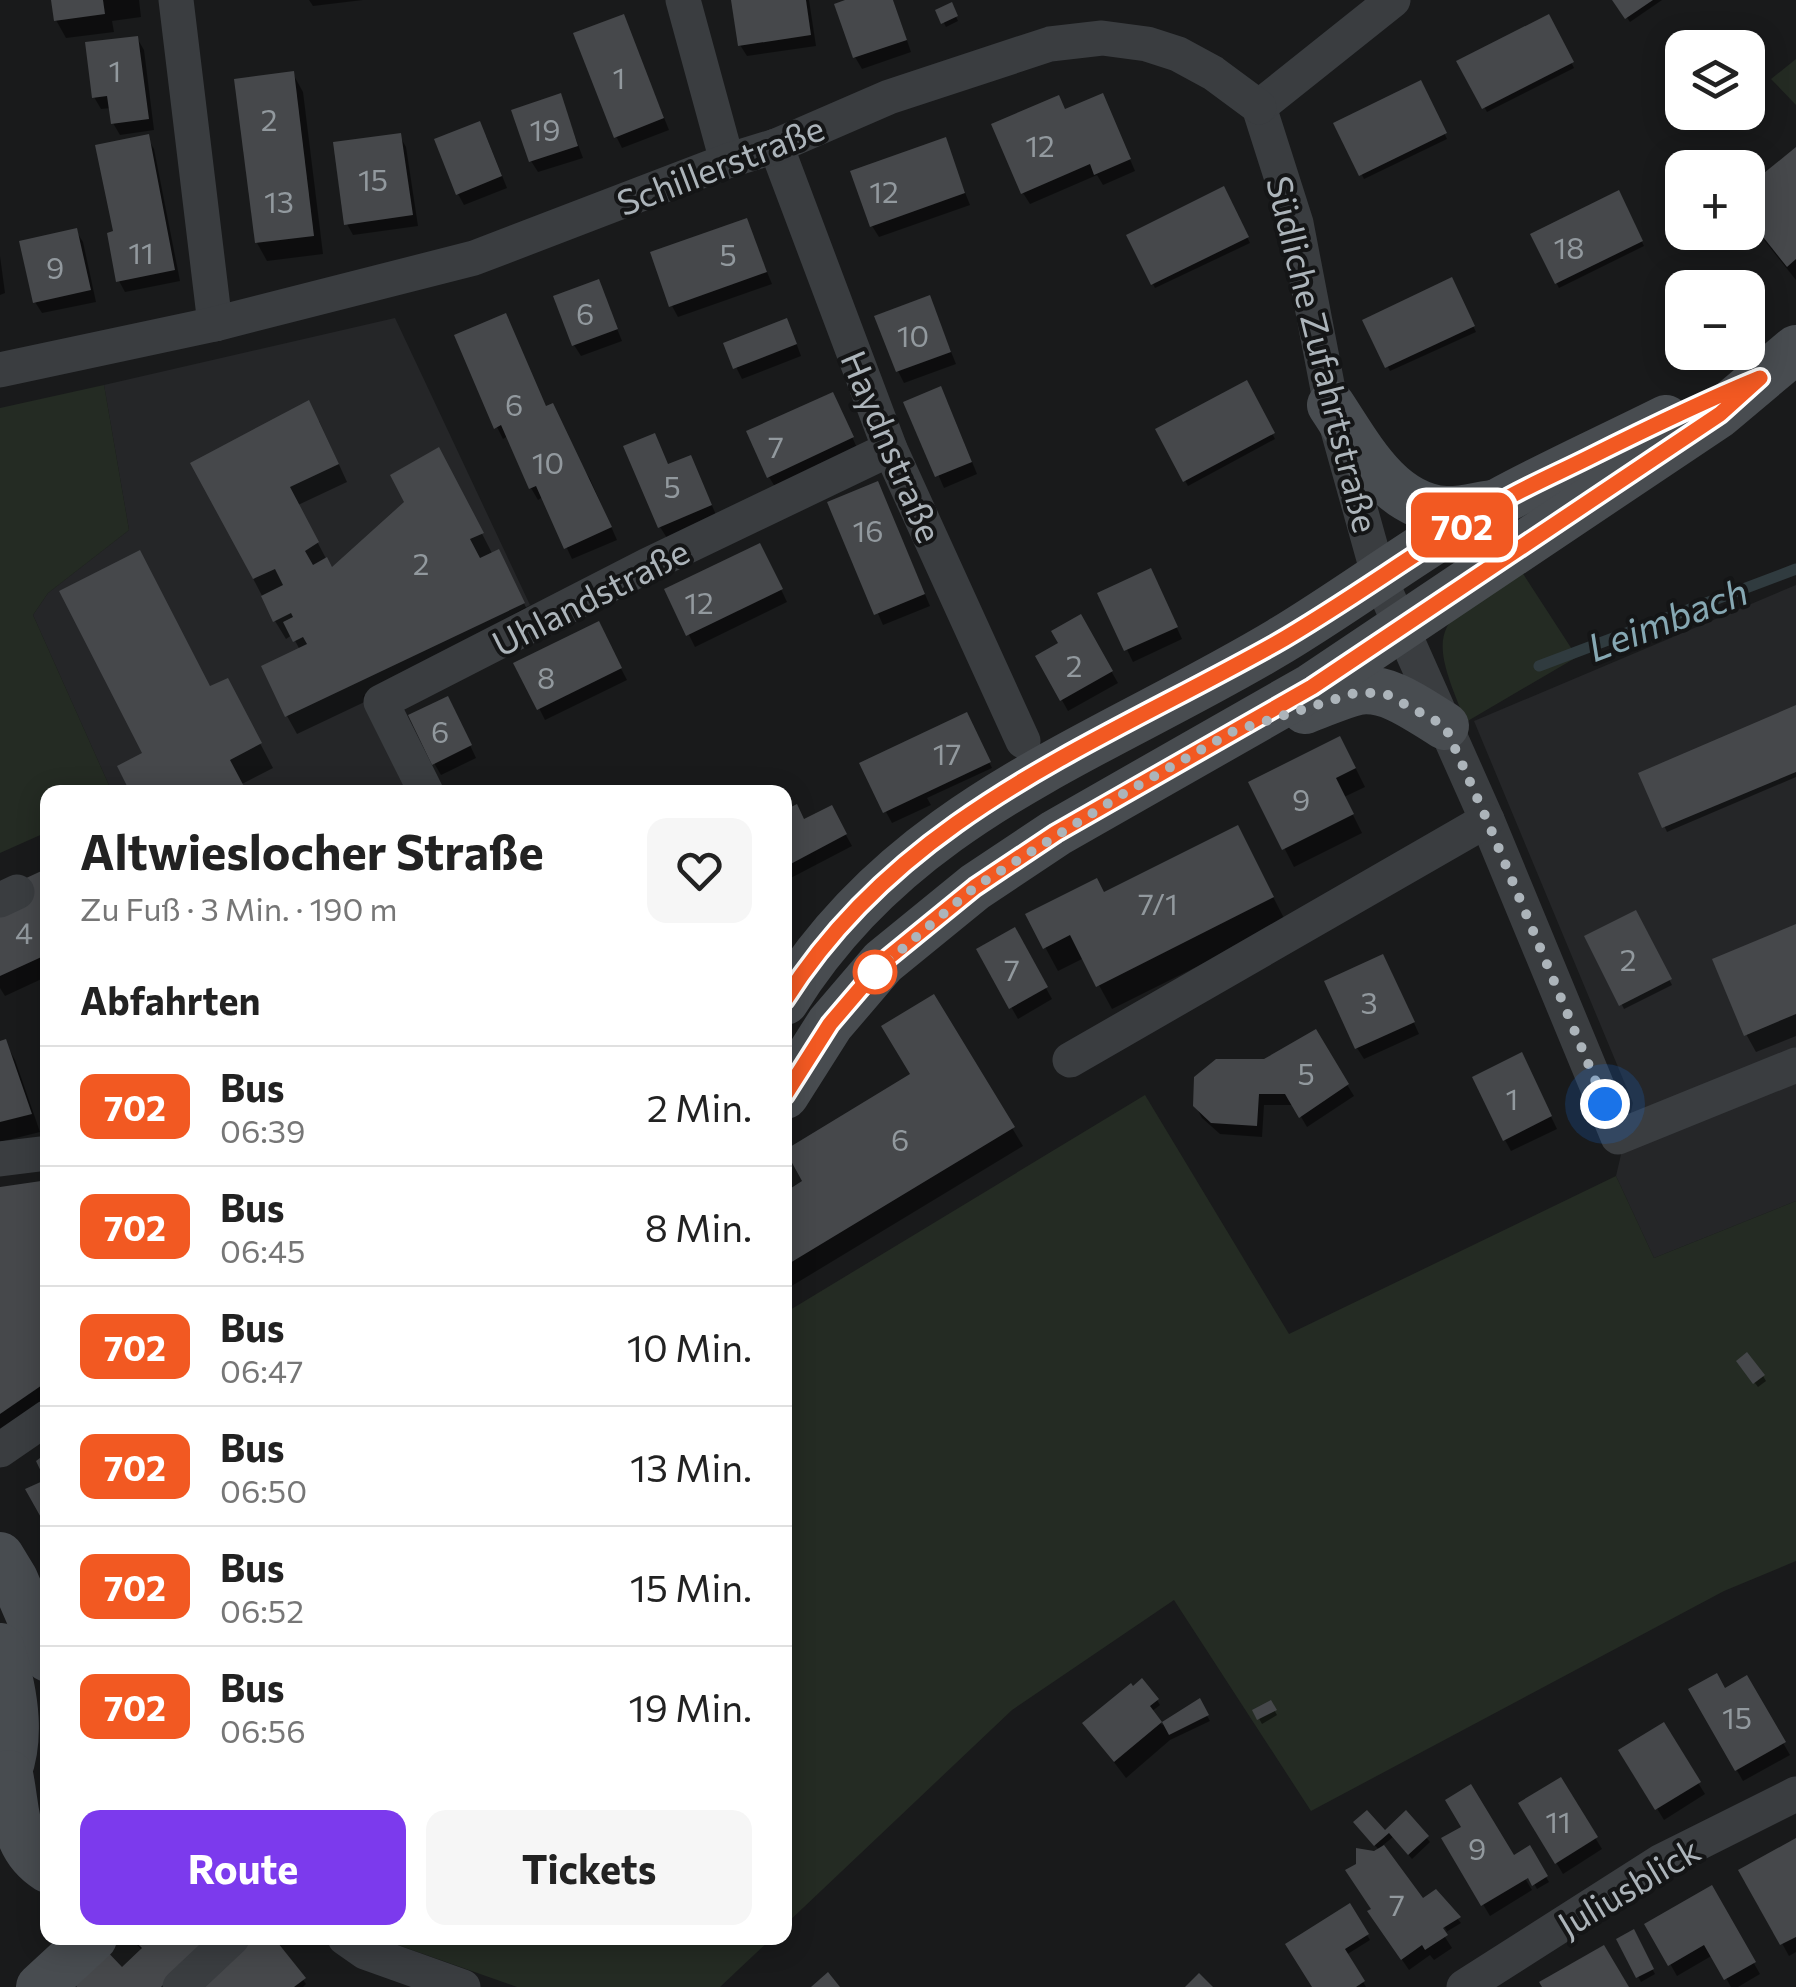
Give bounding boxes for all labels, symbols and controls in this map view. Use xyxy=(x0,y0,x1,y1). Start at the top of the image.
map controls xyxy=(1665,30,1765,370)
button: layers xyxy=(1665,30,1765,130)
house number: 1 xyxy=(109,51,121,88)
house number: 1 xyxy=(613,58,625,95)
house number: 2 xyxy=(261,100,277,137)
street label: Schillerstraße xyxy=(610,105,830,223)
house number: 19 xyxy=(529,110,561,147)
house number: 12 xyxy=(1025,126,1055,163)
button: + xyxy=(1665,150,1765,250)
house number: 15 xyxy=(358,160,388,197)
street label: Südliche Zufahrtstraße xyxy=(1259,171,1389,537)
house number: 12 xyxy=(869,172,899,209)
house number: 13 xyxy=(264,182,294,219)
house number: 18 xyxy=(1553,228,1585,265)
house number: 11 xyxy=(128,233,154,270)
house number: 5 xyxy=(719,235,737,272)
house number: 9 xyxy=(46,248,64,285)
button: − xyxy=(1665,270,1765,370)
house number: 6 xyxy=(576,294,594,331)
house number: 10 xyxy=(897,316,929,353)
street label: Haydnstraße xyxy=(833,344,953,548)
house number: 6 xyxy=(505,385,523,422)
house number: 7 xyxy=(768,427,784,464)
house number: 10 xyxy=(532,443,564,480)
house number: 5 xyxy=(663,467,681,504)
line badge: 702 xyxy=(1404,492,1520,558)
text: 702 xyxy=(1431,504,1493,547)
house number: 16 xyxy=(852,511,884,548)
street label: Uhlandstraße xyxy=(485,528,695,664)
house number: 2 xyxy=(413,544,429,581)
water label: Leimbach xyxy=(1580,566,1754,670)
house number: 12 xyxy=(684,583,714,620)
house number: 2 xyxy=(1066,646,1082,683)
house number: 8 xyxy=(537,658,555,695)
house number: 6 xyxy=(431,712,449,749)
house number: 17 xyxy=(933,734,961,771)
house number: 9 xyxy=(1292,780,1310,817)
button: heart xyxy=(647,818,752,923)
text: Altwieslocher Straße xyxy=(80,821,544,880)
house number: 7/1 xyxy=(1138,884,1178,921)
text: Zu Fuß · 3 Min. · 190 m xyxy=(80,888,397,928)
house number: 4 xyxy=(15,913,33,950)
house number: 2 xyxy=(1620,940,1636,977)
house number: 7 xyxy=(1004,950,1020,987)
unlabelled marker xyxy=(854,951,896,993)
text: Abfahrten xyxy=(80,976,260,1023)
house number: 3 xyxy=(1360,983,1378,1020)
house number: 5 xyxy=(1297,1054,1315,1091)
text: Bus xyxy=(220,1063,285,1110)
house number: 1 xyxy=(1506,1079,1518,1116)
your location xyxy=(1580,1079,1630,1129)
text: 2 Min. xyxy=(647,1083,752,1130)
text: 702 xyxy=(104,1085,166,1128)
text: 06:39 xyxy=(220,1110,306,1150)
house number: 6 xyxy=(891,1120,909,1157)
text: Bus xyxy=(220,1183,285,1230)
text: 8 Min. xyxy=(645,1203,752,1250)
text: 702 xyxy=(104,1205,166,1248)
text: 06:45 xyxy=(220,1230,305,1270)
text: Bus xyxy=(220,1303,285,1350)
text: 10 Min. xyxy=(627,1323,752,1370)
text: 702 xyxy=(104,1325,166,1368)
text: 06:47 xyxy=(220,1350,303,1390)
text: Bus xyxy=(220,1423,285,1470)
text: 13 Min. xyxy=(630,1443,752,1490)
text: 702 xyxy=(104,1445,166,1488)
text: 06:50 xyxy=(220,1470,307,1510)
text: Bus xyxy=(220,1543,285,1590)
text: 15 Min. xyxy=(630,1563,752,1610)
text: 702 xyxy=(104,1565,166,1608)
text: 06:52 xyxy=(220,1590,304,1630)
text: Bus xyxy=(220,1663,285,1710)
text: 19 Min. xyxy=(629,1683,752,1730)
text: 702 xyxy=(104,1685,166,1728)
house number: 15 xyxy=(1722,1698,1752,1735)
text: 06:56 xyxy=(220,1710,306,1750)
house number: 11 xyxy=(1545,1802,1571,1839)
button: Route xyxy=(80,1810,406,1925)
button: Tickets xyxy=(426,1810,752,1925)
street label: Juliusblick xyxy=(1549,1827,1707,1945)
house number: 9 xyxy=(1468,1829,1486,1866)
house number: 7 xyxy=(1389,1885,1405,1922)

